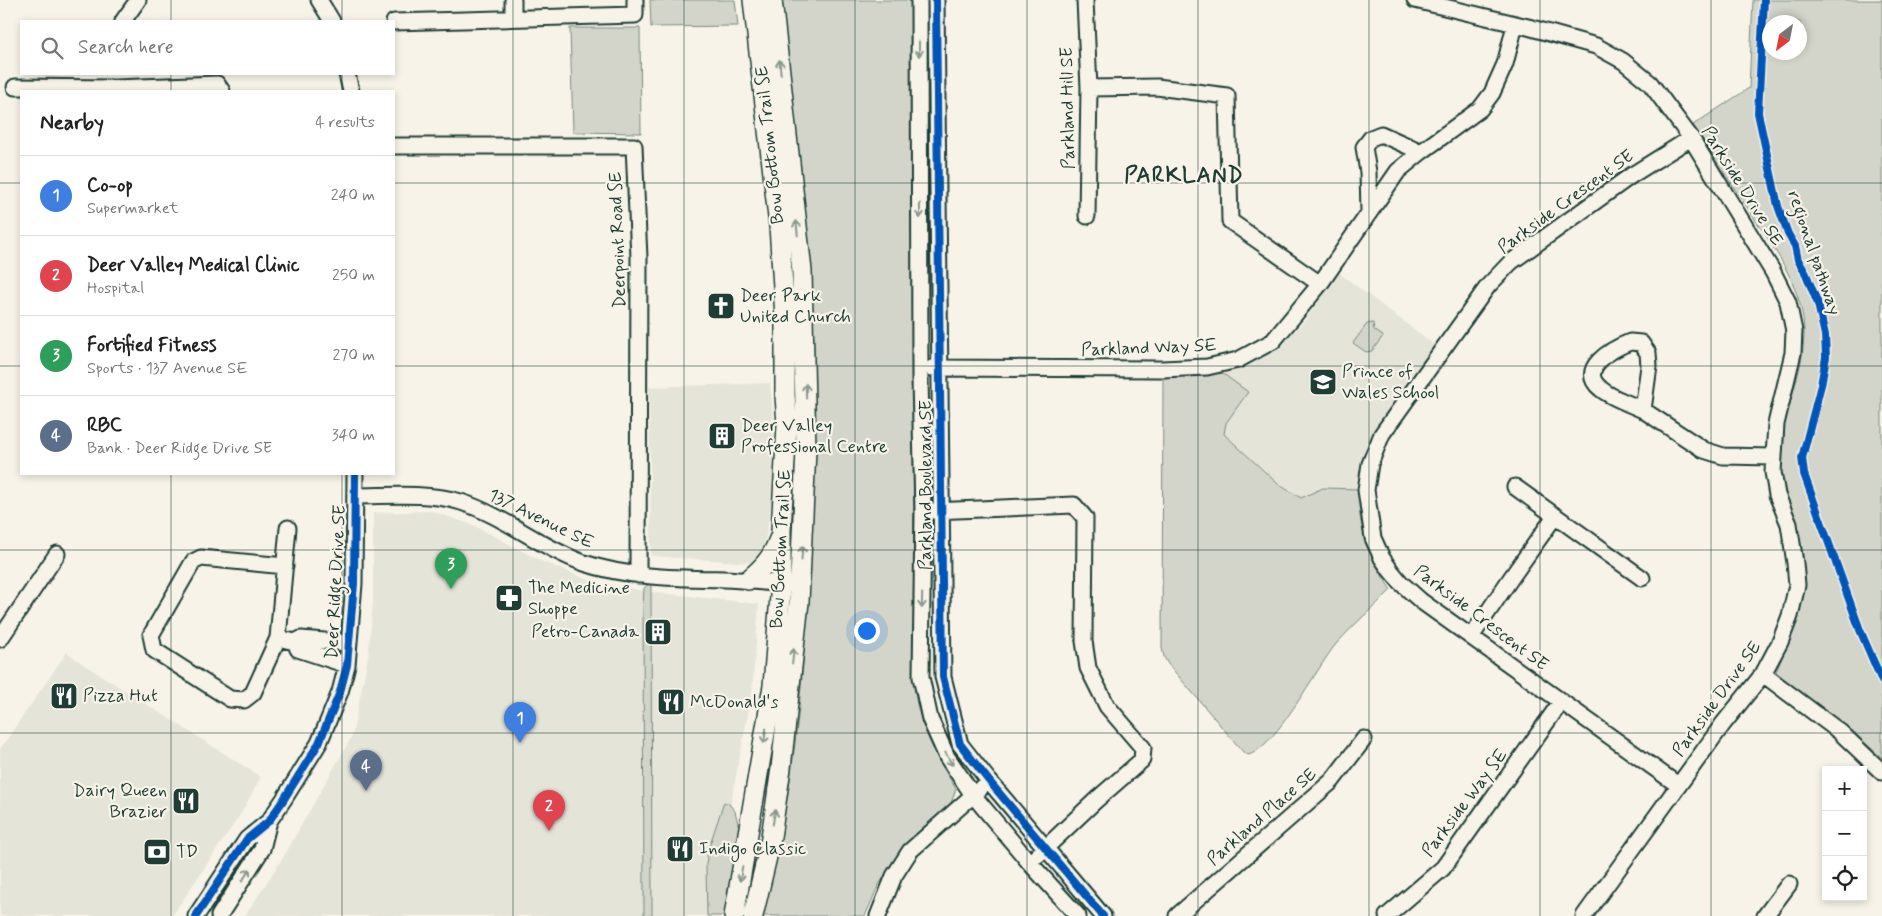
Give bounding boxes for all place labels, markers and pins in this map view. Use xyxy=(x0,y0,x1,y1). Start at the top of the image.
place label: Deer Park United Church xyxy=(740,284,851,329)
church icon: Deer Park United Church xyxy=(706,291,736,321)
place label: Prince of Wales School xyxy=(1342,360,1439,405)
school or university icon: Prince of Wales School xyxy=(1308,367,1338,397)
place label: Deer Valley Professional Centre xyxy=(741,414,887,459)
building icon: Deer Valley Professional Centre xyxy=(707,421,737,451)
pin: 3 xyxy=(435,548,467,589)
place label: The Medicine Shoppe xyxy=(528,576,630,621)
pharmacy icon: The Medicine Shoppe xyxy=(494,583,524,613)
building icon: Petro-Canada xyxy=(643,617,673,647)
place label: Petro-Canada xyxy=(532,620,639,644)
restaurant icon: Pizza Hut xyxy=(49,681,79,711)
place label: Pizza Hut xyxy=(83,684,158,708)
restaurant icon: McDonald's xyxy=(656,687,686,717)
place label: McDonald's xyxy=(690,690,778,714)
pin: 1 xyxy=(504,702,536,743)
pin: 4 xyxy=(350,750,382,791)
place label: Dairy Queen Brazier xyxy=(73,779,167,824)
restaurant icon: Dairy Queen Brazier xyxy=(171,786,201,816)
pin: 2 xyxy=(533,790,565,831)
restaurant icon: Indigo Classic xyxy=(665,834,695,864)
bank icon: TD xyxy=(142,837,172,867)
place label: Indigo Classic xyxy=(699,837,806,862)
place label: TD xyxy=(176,840,198,864)

